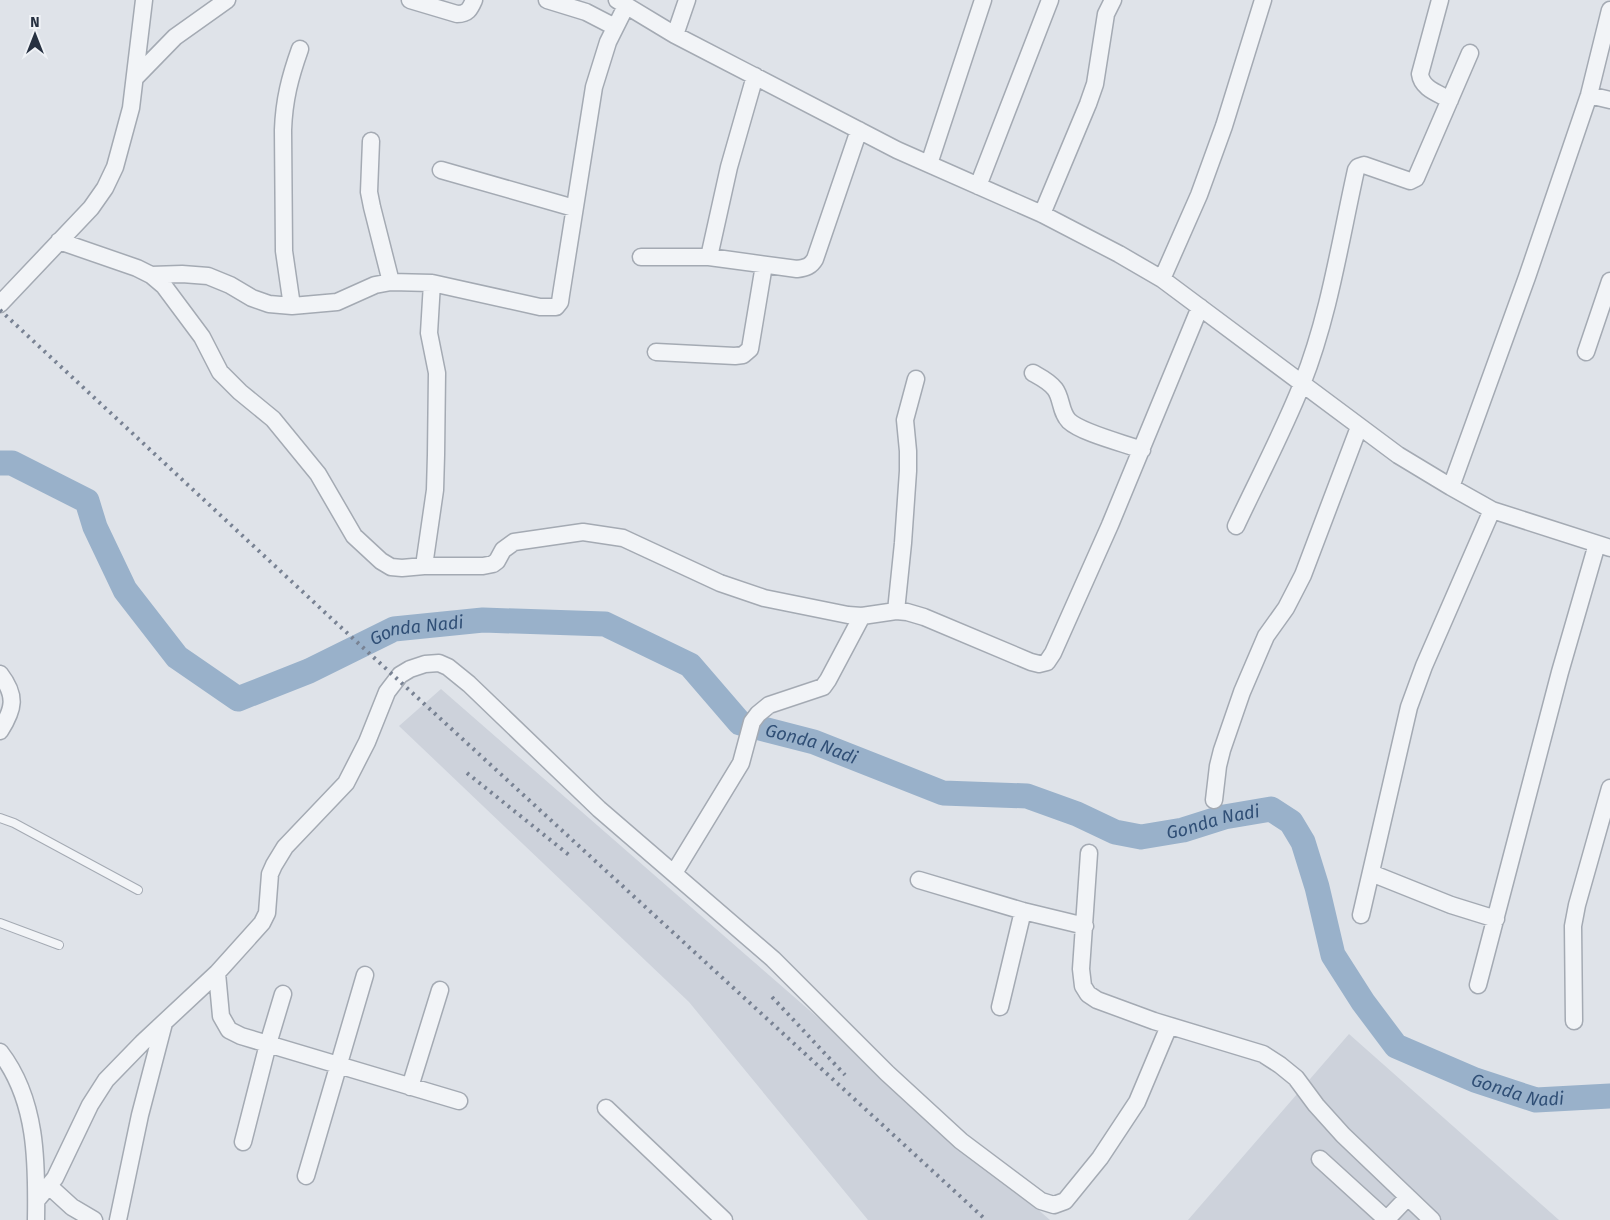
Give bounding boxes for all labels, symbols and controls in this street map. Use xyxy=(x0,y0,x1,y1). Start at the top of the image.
north arrow xyxy=(10,10,60,60)
text: N xyxy=(30,14,40,31)
water label: Gonda Nadi xyxy=(366,611,465,650)
water label: Gonda Nadi xyxy=(763,719,861,769)
water label: Gonda Nadi xyxy=(1165,800,1261,844)
water label: Gonda Nadi xyxy=(1468,1068,1565,1111)

